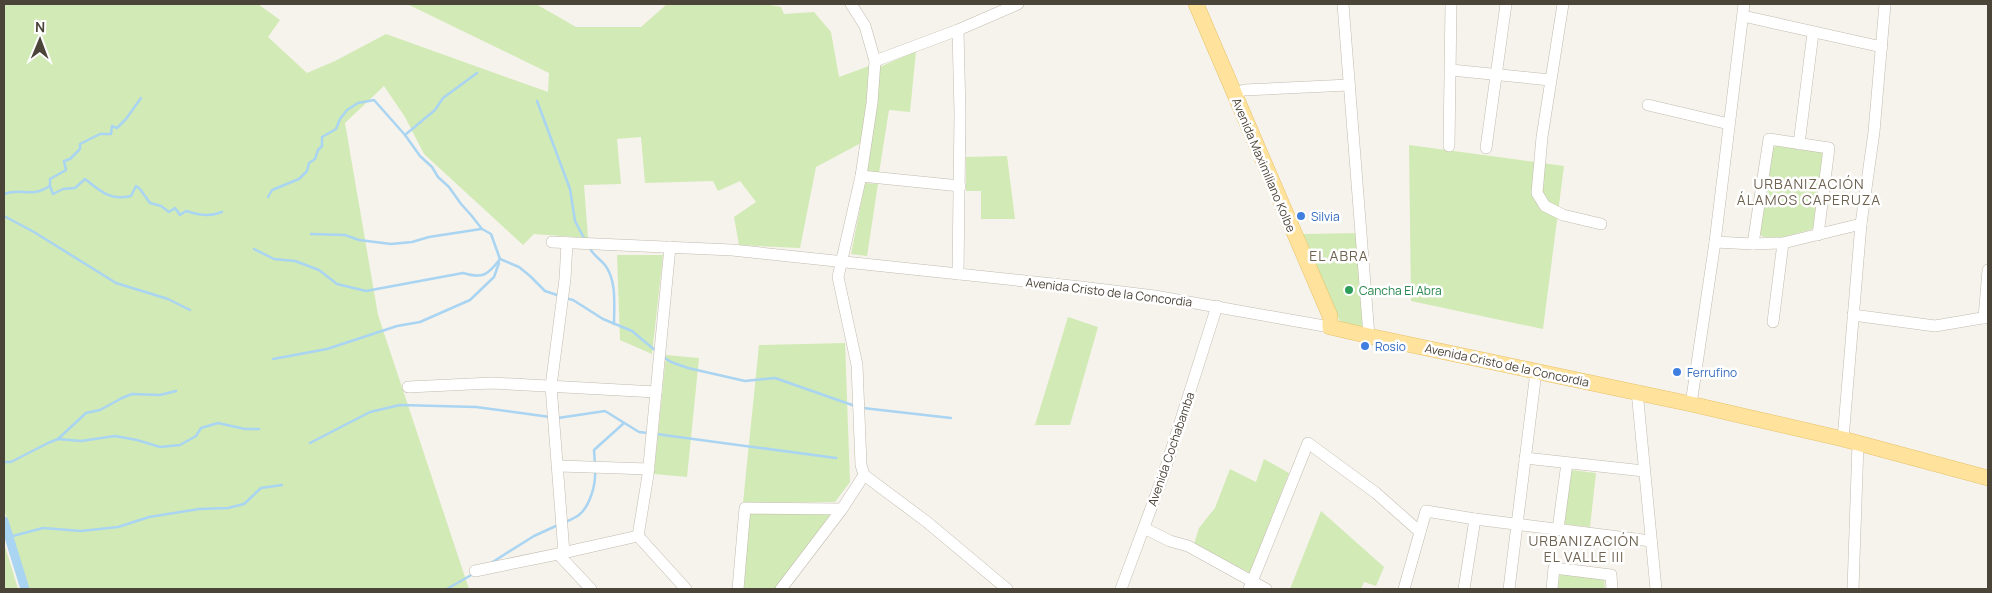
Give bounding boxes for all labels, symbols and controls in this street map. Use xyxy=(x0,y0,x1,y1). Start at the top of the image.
north arrow xyxy=(15,15,65,65)
text: N xyxy=(35,17,45,36)
street label: Avenida Maximiliano Kolbe xyxy=(1228,95,1300,235)
district label: URBANIZACIÓN ÁLAMOS CAPERUZA xyxy=(1737,174,1881,209)
place label: Silvia xyxy=(1311,208,1340,225)
marker: Silvia xyxy=(1295,210,1307,222)
district label: EL ABRA xyxy=(1309,246,1369,265)
street label: Avenida Cristo de la Concordia xyxy=(1025,273,1193,311)
place label: Cancha El Abra xyxy=(1359,282,1442,299)
marker: Cancha El Abra xyxy=(1343,284,1355,296)
place label: Rosio xyxy=(1375,338,1406,355)
street label: Avenida Cristo de la Concordia xyxy=(1423,339,1591,391)
marker: Rosio xyxy=(1359,340,1371,352)
place label: Ferrufino xyxy=(1687,364,1737,381)
marker: Ferrufino xyxy=(1671,366,1683,378)
street label: Avenida Cochabamba xyxy=(1143,390,1199,508)
district label: URBANIZACIÓN EL VALLE III xyxy=(1528,531,1640,566)

